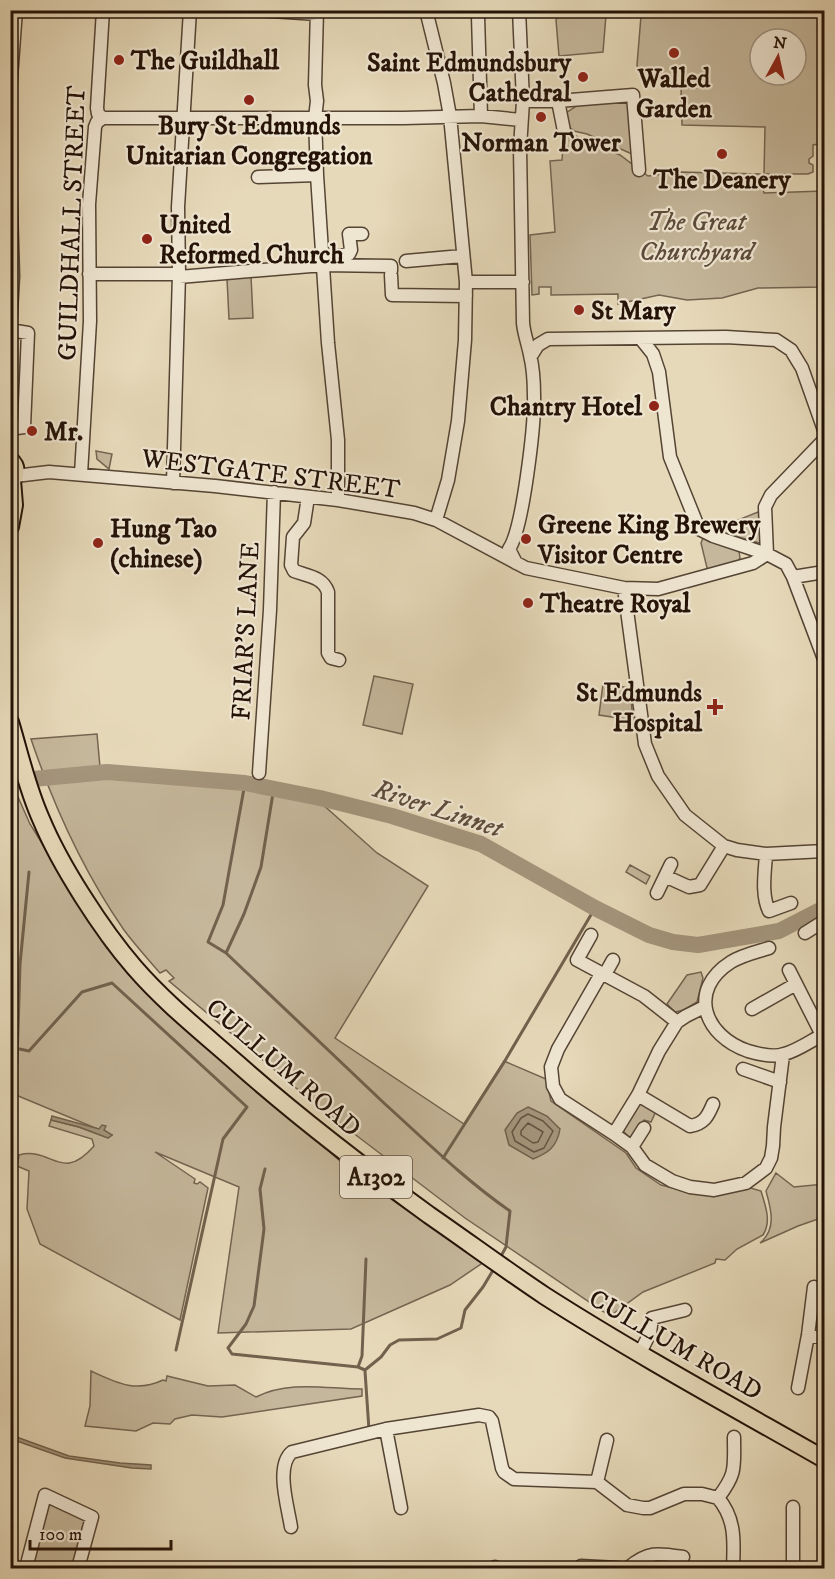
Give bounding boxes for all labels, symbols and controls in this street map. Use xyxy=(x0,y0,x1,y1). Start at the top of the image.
north arrow xyxy=(748,27,808,87)
text: N xyxy=(772,32,788,54)
place label: The Guildhall xyxy=(130,45,280,78)
marker: Walled Garden xyxy=(667,46,681,60)
place label: Saint Edmundsbury Cathedral xyxy=(367,47,572,110)
marker: The Guildhall xyxy=(112,53,126,67)
place label: Walled Garden xyxy=(636,63,712,126)
marker: Saint Edmundsbury Cathedral xyxy=(576,70,590,84)
street label: GUILDHALL STREET xyxy=(51,85,94,361)
marker: Bury St Edmunds Unitarian Congregation xyxy=(242,93,256,107)
place label: Bury St Edmunds Unitarian Congregation xyxy=(125,110,373,173)
marker: Norman Tower xyxy=(534,110,548,124)
place label: Norman Tower xyxy=(461,127,621,160)
marker: The Deanery xyxy=(715,147,729,161)
place label: The Deanery xyxy=(652,164,791,197)
park label: The Great Churchyard xyxy=(639,206,757,269)
place label: United Reformed Church xyxy=(159,209,344,272)
marker: United Reformed Church xyxy=(140,232,154,246)
place label: St Mary xyxy=(591,295,676,328)
marker: St Mary xyxy=(572,303,586,317)
place label: Chantry Hotel xyxy=(490,391,643,424)
marker: Chantry Hotel xyxy=(647,399,661,413)
place label: Mr. xyxy=(44,416,83,449)
marker: Mr. xyxy=(25,424,39,438)
street label: WESTGATE STREET xyxy=(139,442,402,507)
place label: Greene King Brewery Visitor Centre xyxy=(537,509,761,572)
place label: Hung Tao (chinese) xyxy=(110,513,217,576)
marker: Greene King Brewery Visitor Centre xyxy=(519,532,533,546)
marker: Hung Tao (chinese) xyxy=(91,536,105,550)
street label: FRIAR'S LANE xyxy=(225,541,268,721)
place label: Theatre Royal xyxy=(539,588,692,621)
marker: Theatre Royal xyxy=(521,596,535,610)
place label: St Edmunds Hospital xyxy=(576,677,703,740)
marker: St Edmunds Hospital xyxy=(706,698,724,716)
water label: River Linnet xyxy=(368,772,508,846)
street label: CULLUM ROAD xyxy=(199,992,368,1145)
road number: A1302 xyxy=(340,1156,412,1198)
street label: CULLUM ROAD xyxy=(582,1282,768,1408)
scale bar xyxy=(30,1513,171,1551)
text: 100 m xyxy=(39,1524,82,1546)

